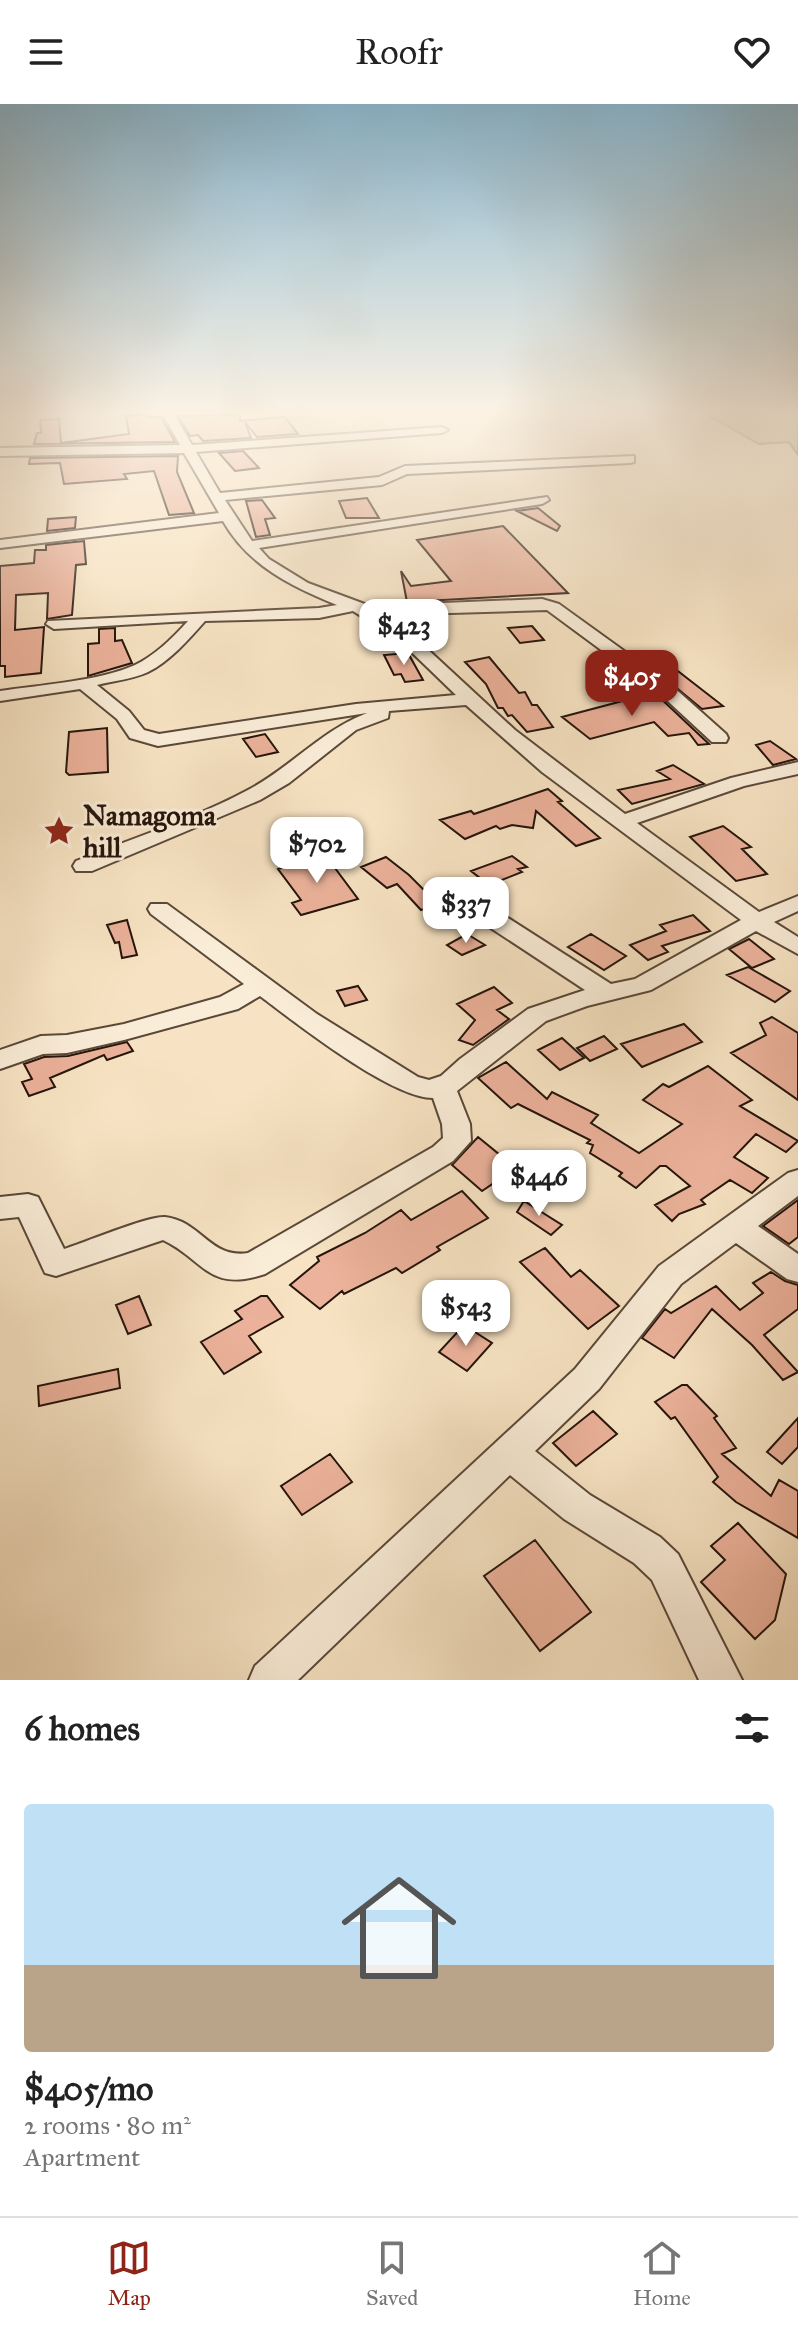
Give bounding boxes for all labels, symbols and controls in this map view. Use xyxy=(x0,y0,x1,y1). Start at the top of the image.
icon: menu xyxy=(24,30,68,74)
text: Roofr xyxy=(355,30,443,74)
icon: heart xyxy=(730,30,774,74)
pin: $423 xyxy=(357,599,451,667)
text: $423 xyxy=(377,609,431,641)
pin: $405 xyxy=(585,650,679,718)
text: $405 xyxy=(603,660,661,692)
place label: Namagoma hill xyxy=(82,798,217,865)
place icon: Namagoma hill xyxy=(42,814,76,848)
pin: $702 xyxy=(270,817,364,885)
text: $702 xyxy=(288,827,346,859)
pin: $337 xyxy=(419,877,513,945)
text: $337 xyxy=(441,887,491,919)
pin: $446 xyxy=(492,1150,586,1218)
text: $446 xyxy=(510,1160,568,1192)
pin: $543 xyxy=(419,1280,513,1348)
text: $543 xyxy=(440,1290,492,1322)
icon: filters xyxy=(730,1706,774,1750)
text: 6 homes xyxy=(24,1708,140,1749)
icon: home xyxy=(327,1856,471,2000)
text: $405/mo xyxy=(24,2068,154,2109)
text: 2 rooms · 80 m² xyxy=(24,2109,191,2141)
text: Apartment xyxy=(24,2141,140,2173)
tab: Map xyxy=(107,2236,151,2311)
tab: Saved xyxy=(366,2236,418,2311)
tab: Home xyxy=(633,2236,691,2311)

